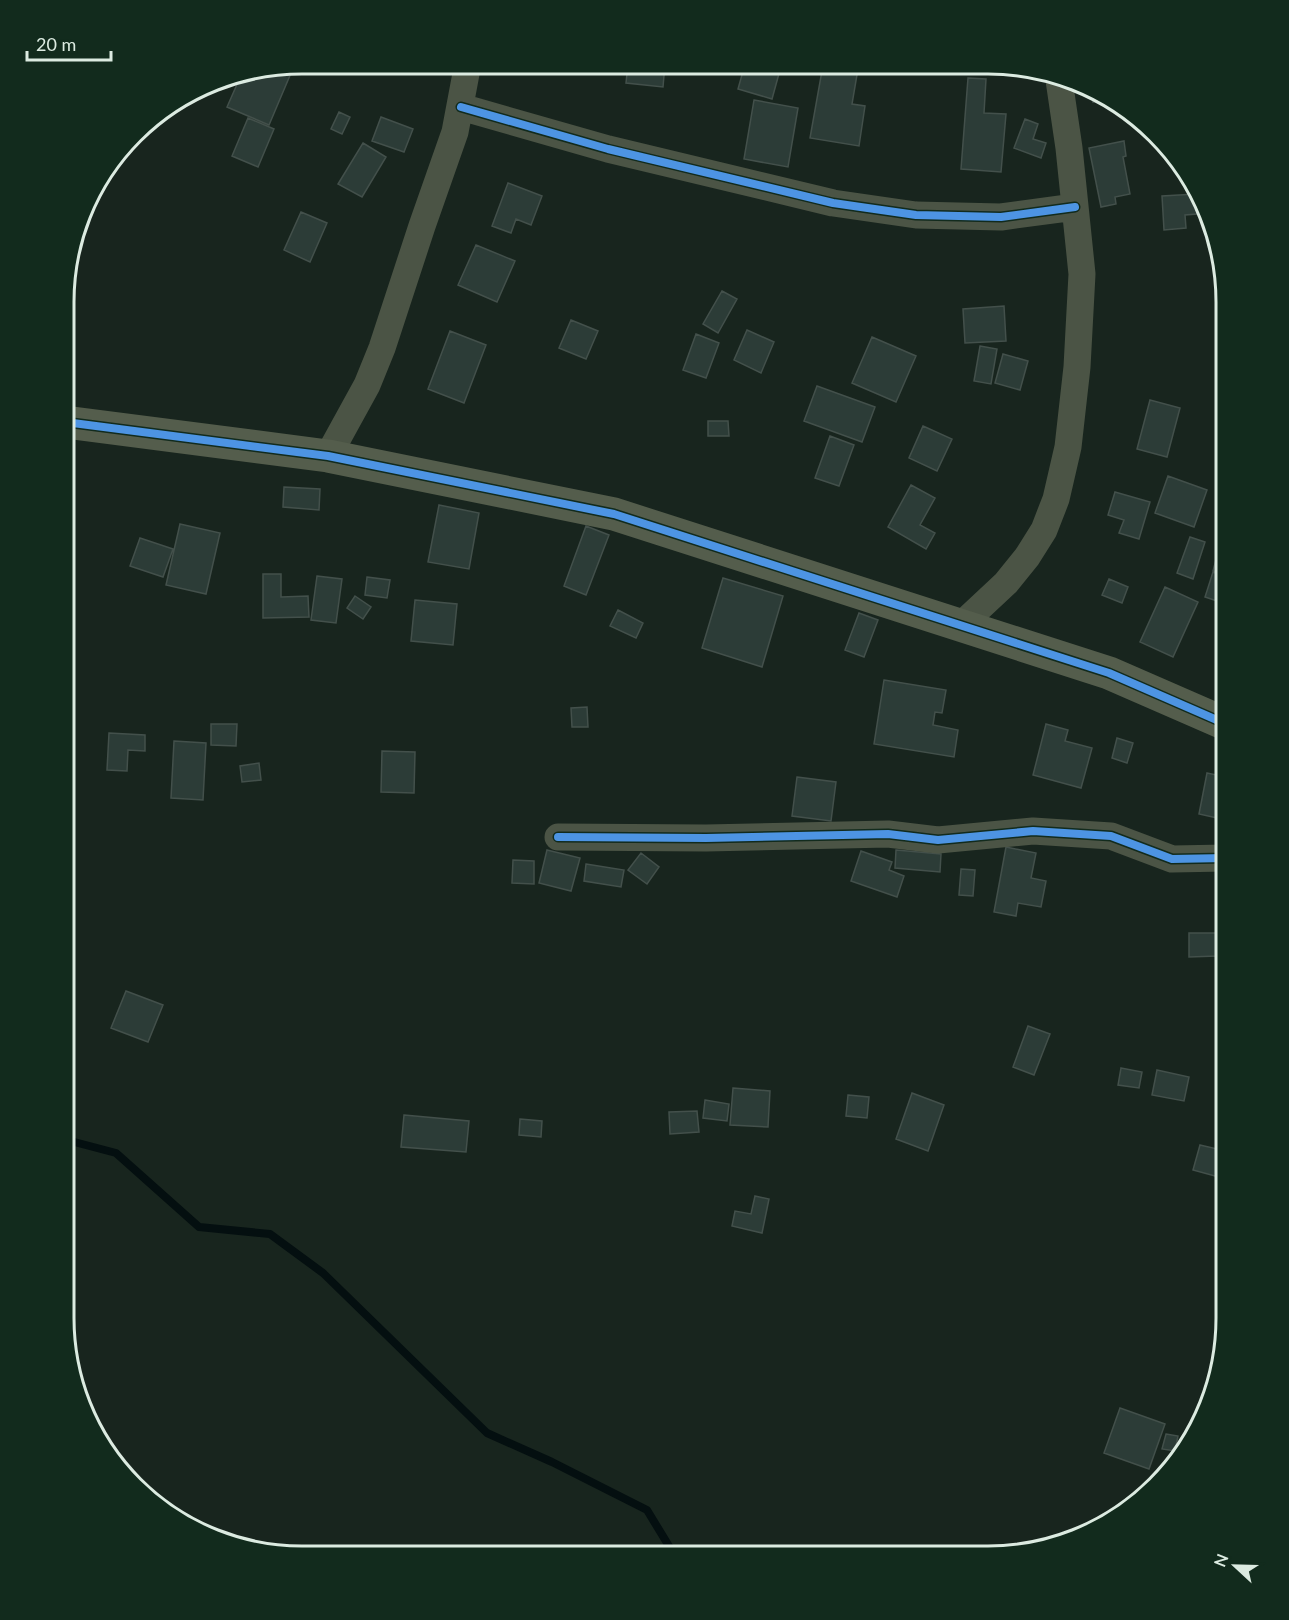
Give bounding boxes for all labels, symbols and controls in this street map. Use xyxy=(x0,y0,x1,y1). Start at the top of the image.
scale bar xyxy=(27,24,111,62)
text: 20 m xyxy=(36,33,76,55)
north arrow xyxy=(1205,1536,1265,1596)
text: N xyxy=(1210,1551,1232,1569)

